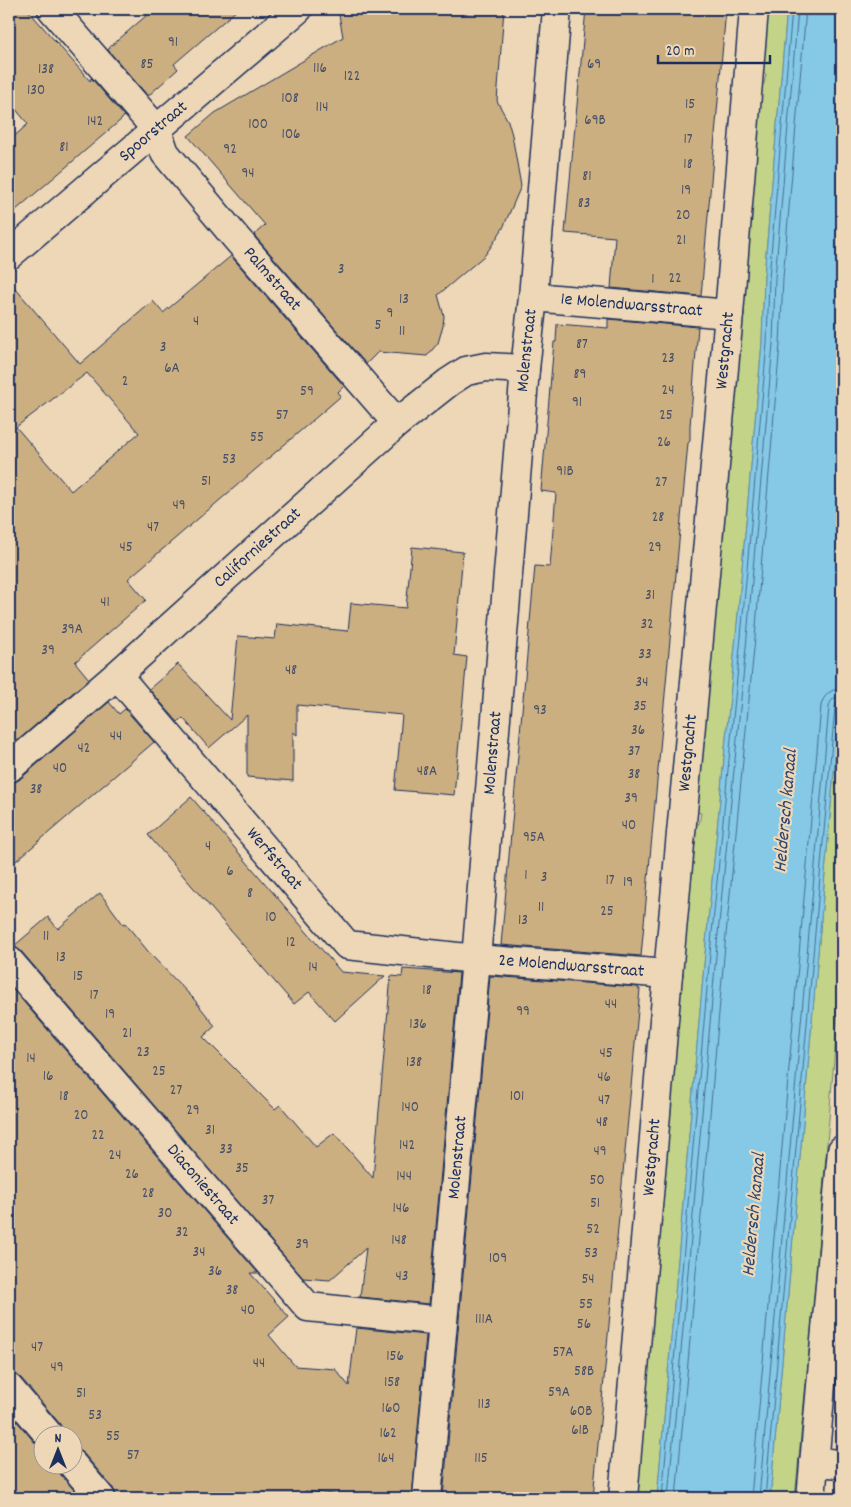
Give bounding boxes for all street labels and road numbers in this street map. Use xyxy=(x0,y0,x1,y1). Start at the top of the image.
street label: Spoorstraat xyxy=(114,95,194,168)
street label: Palmstraat xyxy=(237,242,307,317)
street label: 1e Molendwarsstraat xyxy=(560,287,704,324)
street label: Molenstraat xyxy=(511,307,544,393)
street label: Westgracht xyxy=(710,310,742,390)
street label: Californiestraat xyxy=(209,502,307,594)
street label: Molenstraat xyxy=(477,710,509,796)
street label: Westgracht xyxy=(672,713,704,793)
street label: Werfstraat xyxy=(240,822,308,896)
street label: 2e Molendwarsstraat xyxy=(497,948,646,985)
street label: Molenstraat xyxy=(442,1114,474,1200)
street label: Westgracht xyxy=(636,1117,668,1197)
street label: Diaconiestraat xyxy=(160,1139,245,1231)

